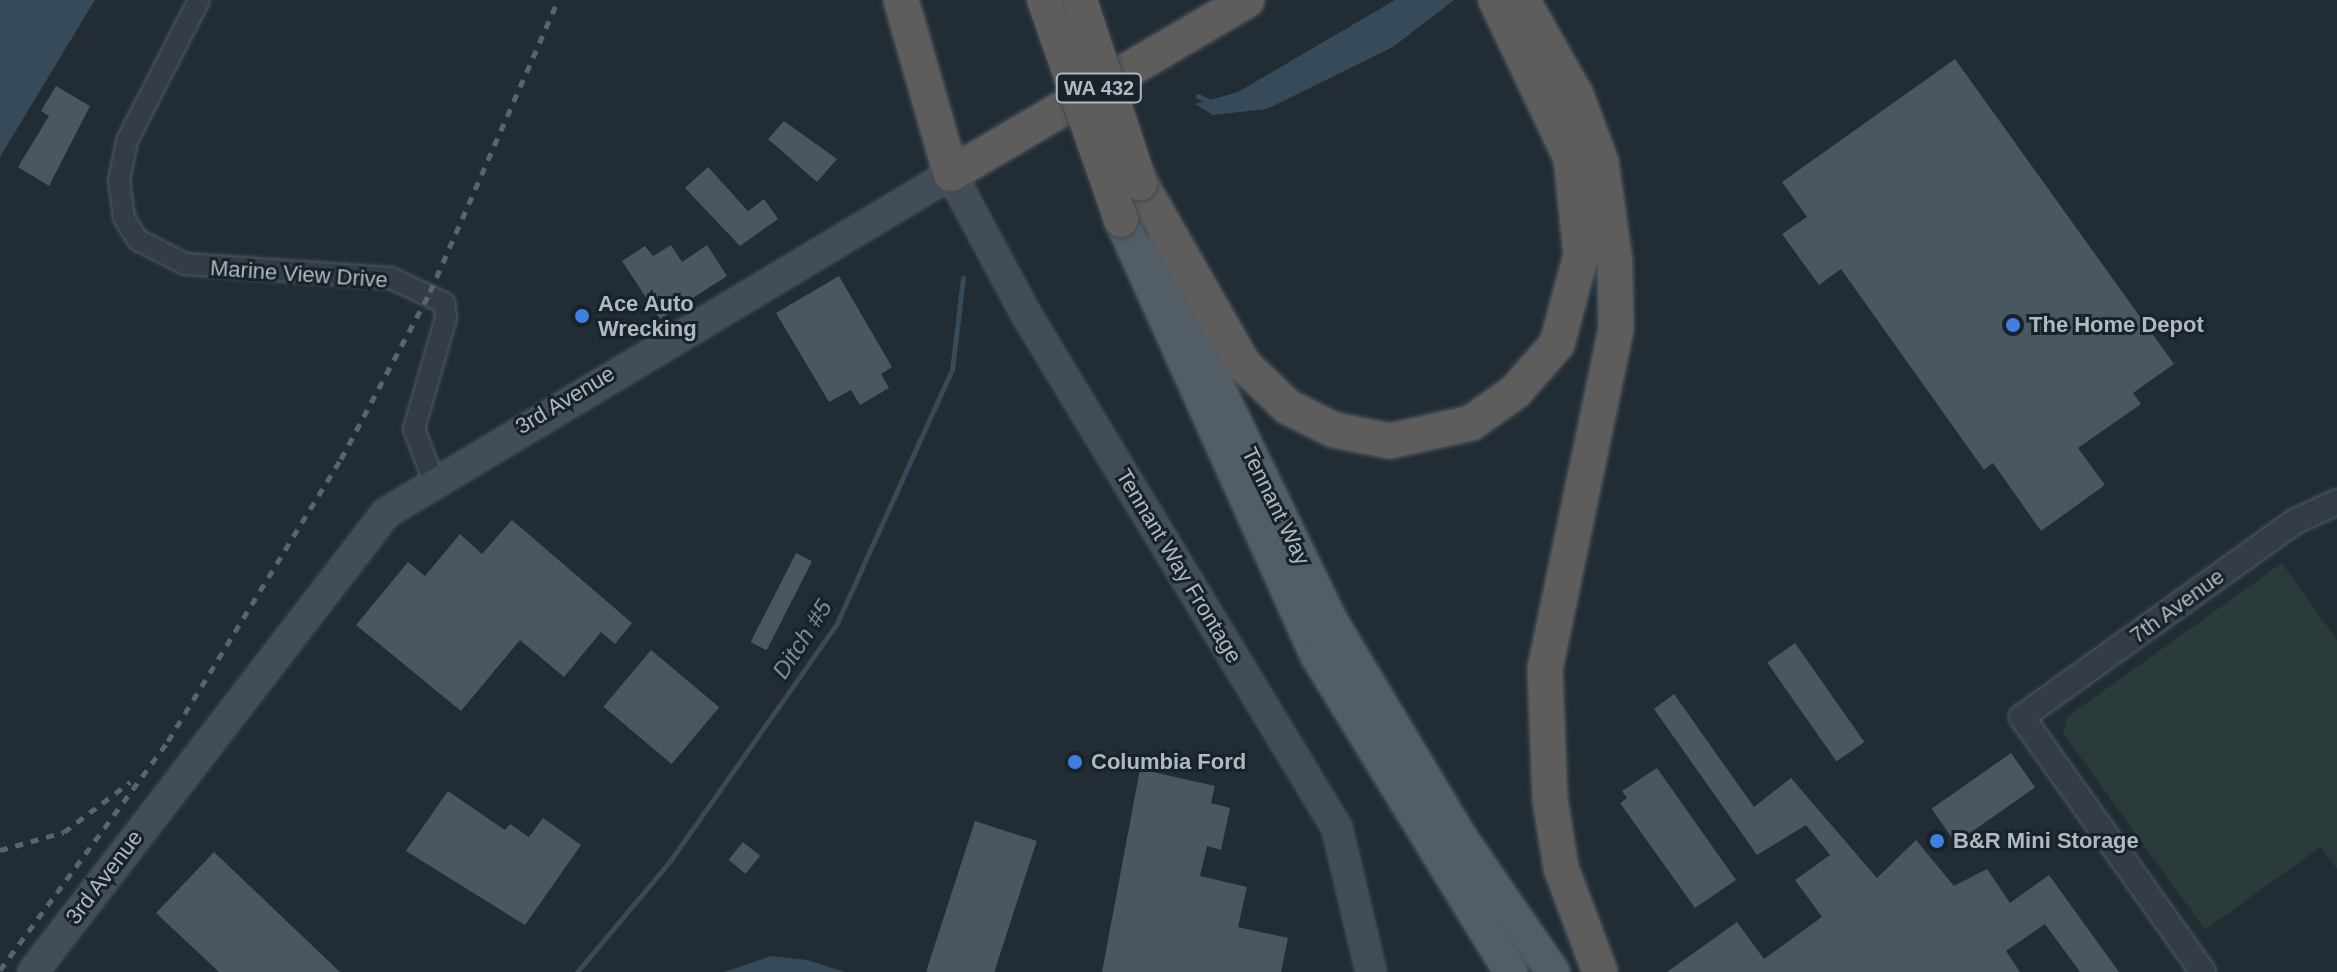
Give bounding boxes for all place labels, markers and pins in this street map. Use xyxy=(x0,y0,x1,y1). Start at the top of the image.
place label: Ace Auto Wrecking xyxy=(598,290,697,342)
marker: Ace Auto Wrecking xyxy=(573,307,591,325)
place label: The Home Depot xyxy=(2029,312,2204,338)
marker: The Home Depot xyxy=(2004,316,2022,334)
place label: Columbia Ford xyxy=(1091,749,1246,775)
marker: Columbia Ford xyxy=(1066,753,1084,771)
place label: B&R Mini Storage xyxy=(1953,828,2139,854)
marker: B&R Mini Storage xyxy=(1928,832,1946,850)

